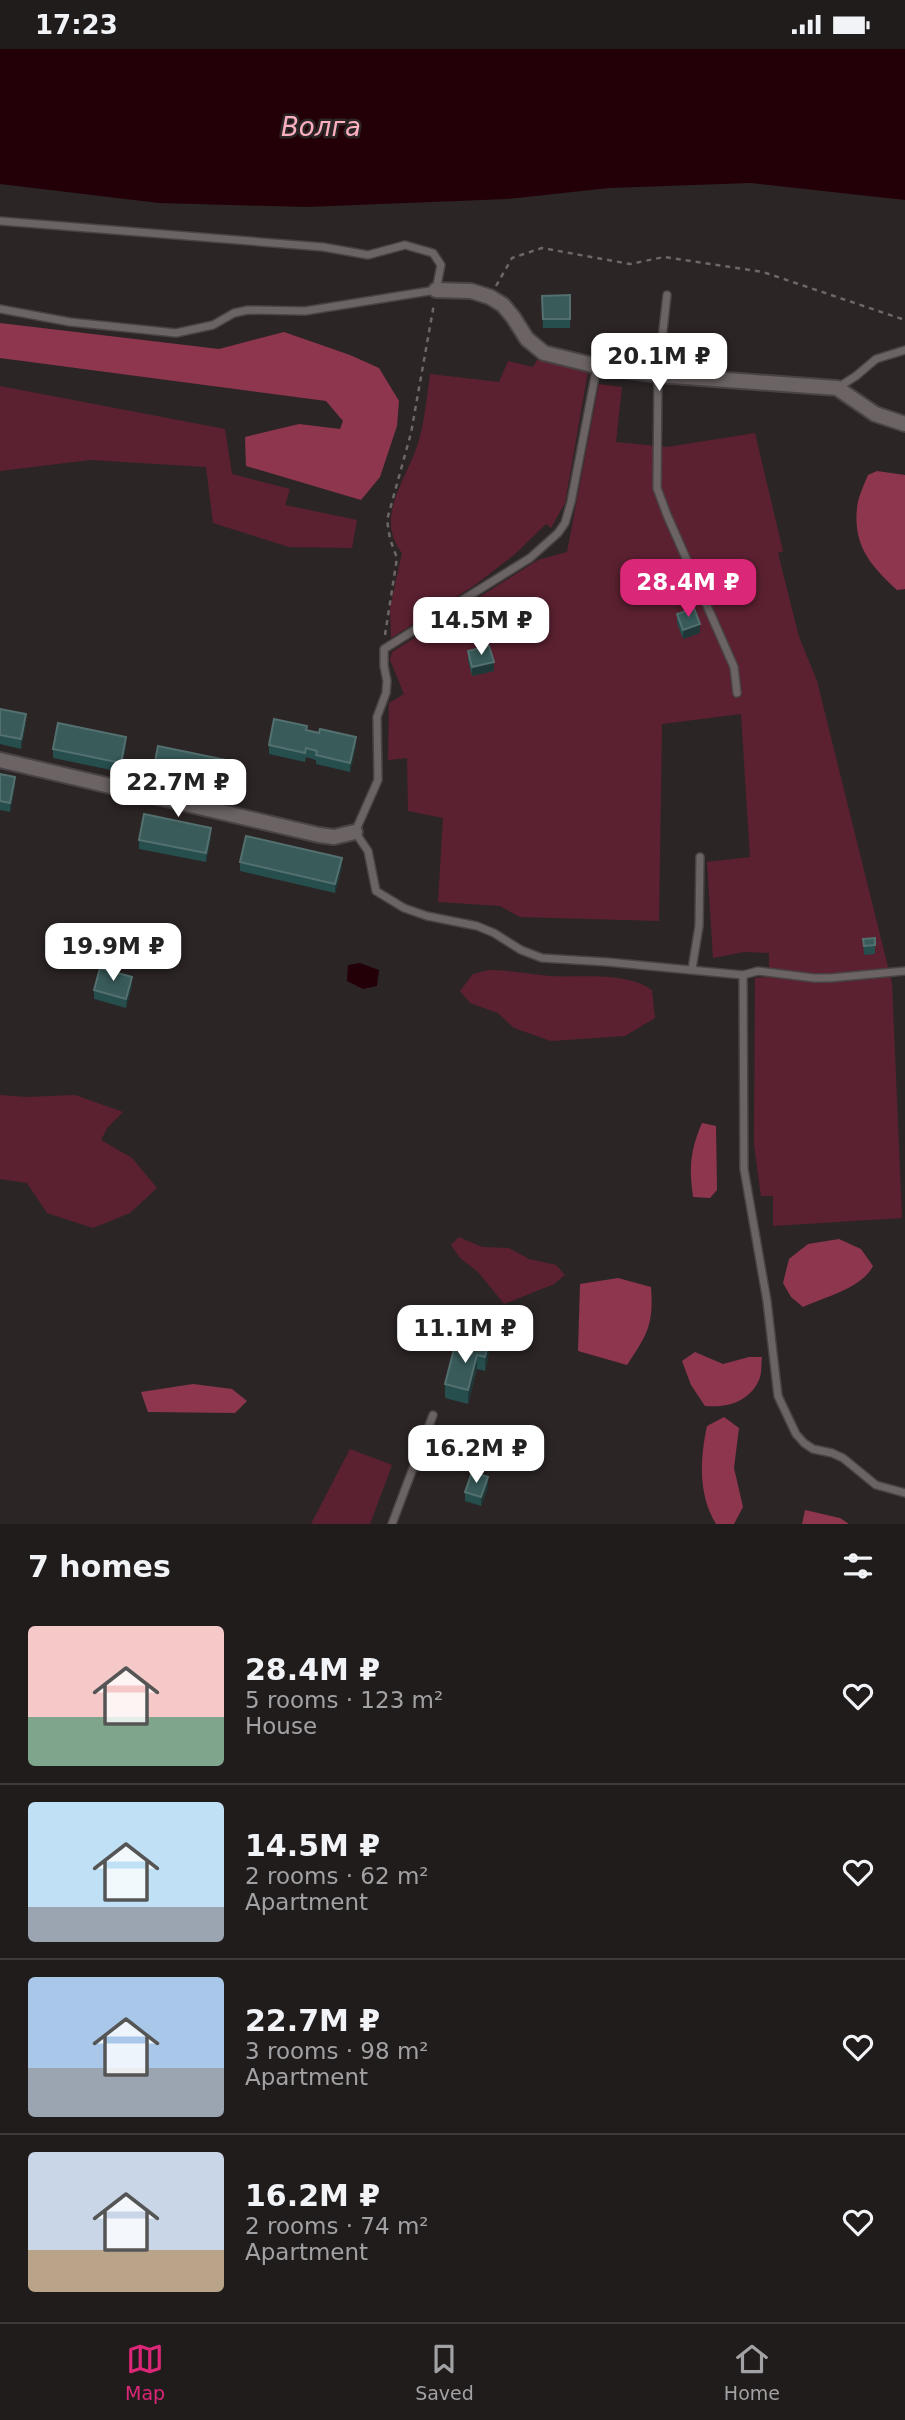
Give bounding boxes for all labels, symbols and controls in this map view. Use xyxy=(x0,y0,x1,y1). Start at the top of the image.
text: 17:23 xyxy=(35,10,118,40)
water label: Волга xyxy=(281,112,361,142)
pin: 20.1M ₽ xyxy=(594,333,724,393)
text: 20.1M ₽ xyxy=(607,343,711,369)
pin: 28.4M ₽ xyxy=(623,559,753,619)
text: 28.4M ₽ xyxy=(636,569,740,595)
pin: 14.5M ₽ xyxy=(416,597,546,657)
text: 14.5M ₽ xyxy=(429,607,533,633)
pin: 22.7M ₽ xyxy=(113,759,243,819)
text: 22.7M ₽ xyxy=(126,769,230,795)
pin: 19.9M ₽ xyxy=(48,923,178,983)
text: 19.9M ₽ xyxy=(61,933,165,959)
pin: 11.1M ₽ xyxy=(400,1305,530,1365)
text: 11.1M ₽ xyxy=(413,1315,517,1341)
pin: 16.2M ₽ xyxy=(411,1425,541,1485)
text: 16.2M ₽ xyxy=(424,1435,528,1461)
icon: filters xyxy=(839,1547,877,1585)
text: 7 homes xyxy=(28,1549,171,1584)
text: 28.4M ₽ xyxy=(245,1652,380,1687)
icon: home xyxy=(84,1654,168,1738)
icon: heart xyxy=(839,1677,877,1715)
text: 5 rooms · 123 m² xyxy=(245,1687,443,1713)
text: House xyxy=(245,1713,317,1739)
text: 14.5M ₽ xyxy=(245,1828,380,1863)
icon: home xyxy=(84,1830,168,1914)
icon: heart xyxy=(839,1853,877,1891)
text: 2 rooms · 62 m² xyxy=(245,1863,429,1889)
text: Apartment xyxy=(245,1889,368,1915)
text: 22.7M ₽ xyxy=(245,2003,380,2038)
icon: home xyxy=(84,2005,168,2089)
icon: heart xyxy=(839,2028,877,2066)
text: 3 rooms · 98 m² xyxy=(245,2038,429,2064)
text: Apartment xyxy=(245,2064,368,2090)
text: 16.2M ₽ xyxy=(245,2178,380,2213)
icon: home xyxy=(84,2180,168,2264)
icon: heart xyxy=(839,2203,877,2241)
text: 2 rooms · 74 m² xyxy=(245,2213,429,2239)
text: Apartment xyxy=(245,2239,368,2265)
tab: Map xyxy=(125,2340,165,2404)
tab: Saved xyxy=(415,2340,474,2404)
tab: Home xyxy=(724,2340,780,2404)

